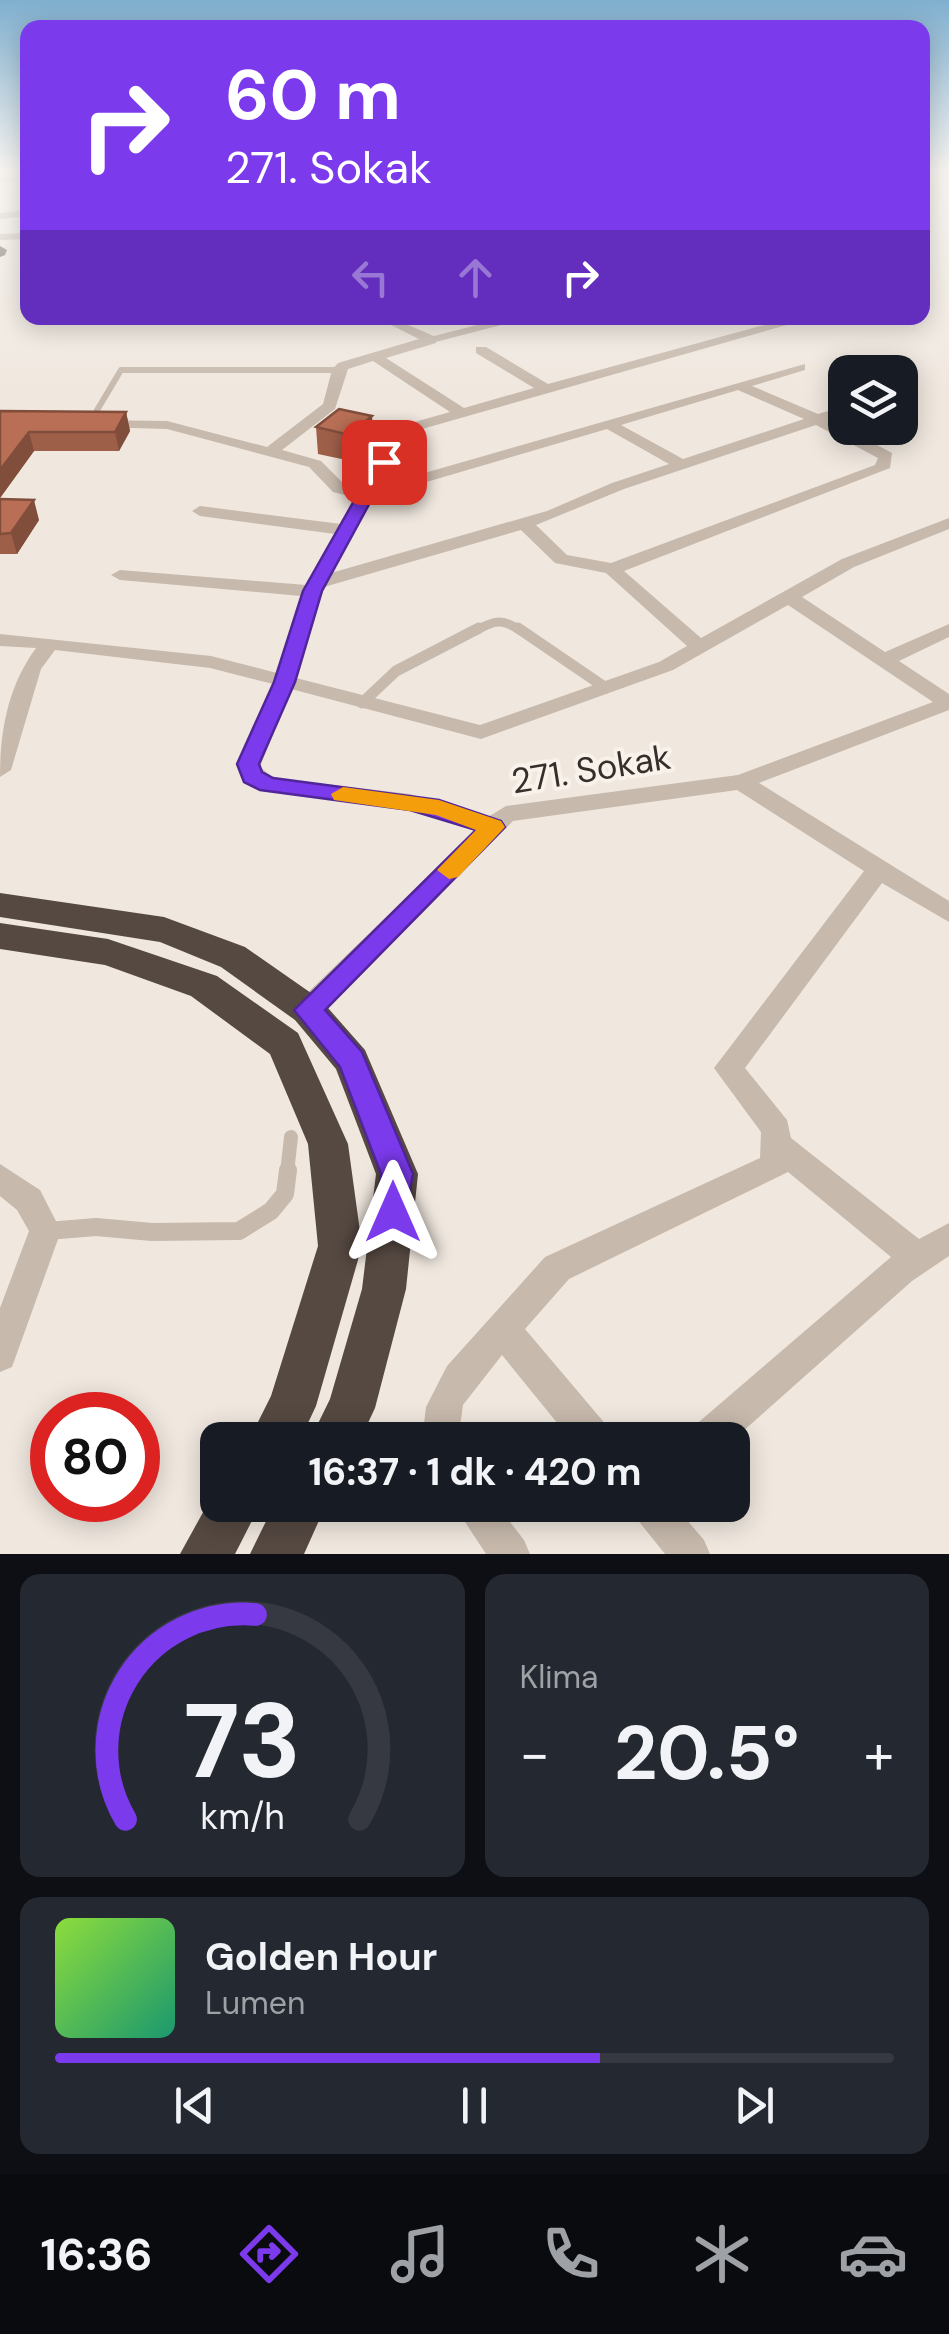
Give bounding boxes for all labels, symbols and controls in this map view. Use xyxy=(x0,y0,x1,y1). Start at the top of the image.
text: 60 m xyxy=(225,50,401,141)
icon: right xyxy=(60,60,190,190)
text: 271. Sokak xyxy=(225,138,432,197)
icon: left xyxy=(343,250,398,305)
icon: ahead xyxy=(448,250,503,305)
icon: right xyxy=(553,250,608,305)
map controls xyxy=(828,355,918,445)
button: layers xyxy=(828,355,918,445)
pin xyxy=(342,420,427,505)
icon: arrive xyxy=(357,435,412,490)
street label: 271. Sokak xyxy=(508,734,674,804)
position arrow xyxy=(341,1160,445,1264)
speed limit sign: 80 xyxy=(30,1392,160,1522)
text: 16:37 · 1 dk · 420 m xyxy=(308,1447,642,1497)
text: Klima xyxy=(520,1656,598,1698)
text: 73 xyxy=(184,1674,301,1809)
text: 20.5° xyxy=(614,1705,800,1802)
text: − xyxy=(520,1718,550,1790)
text: + xyxy=(864,1718,894,1790)
text: km/h xyxy=(200,1794,284,1840)
text: Golden Hour xyxy=(205,1932,437,1982)
text: Lumen xyxy=(205,1982,305,2024)
icon: previous xyxy=(167,2078,222,2133)
icon: pause xyxy=(447,2078,502,2133)
icon: next xyxy=(727,2078,782,2133)
icon: directions xyxy=(234,2219,304,2289)
icon: music xyxy=(385,2219,455,2289)
icon: phone xyxy=(536,2219,606,2289)
icon: climate xyxy=(687,2219,757,2289)
icon: car xyxy=(838,2219,908,2289)
text: 16:36 xyxy=(41,2225,153,2284)

